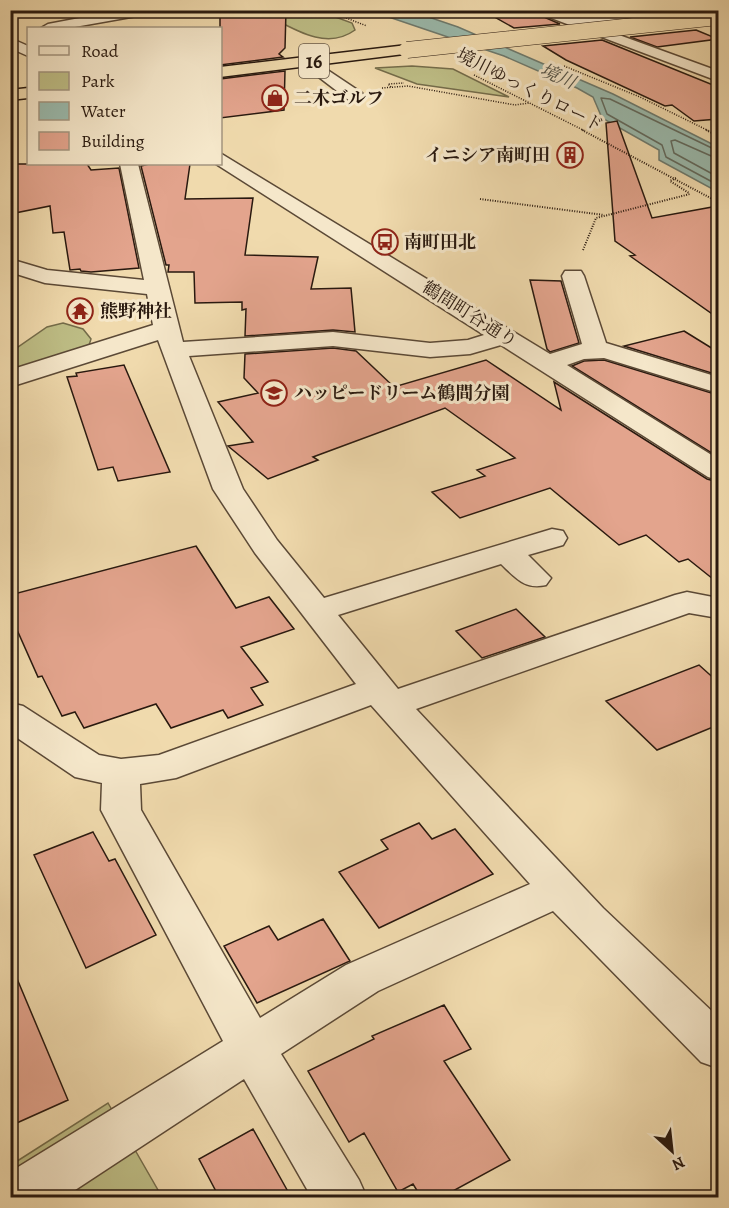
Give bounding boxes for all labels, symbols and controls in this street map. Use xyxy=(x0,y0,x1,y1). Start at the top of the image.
legend xyxy=(27,27,222,165)
text: Road xyxy=(81,39,119,63)
street label: 境川ゆっくりロード xyxy=(452,43,608,137)
road number: 16 xyxy=(299,44,329,78)
water label: 境川 xyxy=(537,58,581,95)
text: Park xyxy=(81,69,115,93)
shop icon: 二木ゴルフ xyxy=(260,83,290,113)
place label: 二木ゴルフ xyxy=(294,86,384,110)
text: Water xyxy=(80,99,126,123)
text: Building xyxy=(81,129,145,153)
building icon: イニシア南町田 xyxy=(555,140,585,170)
place label: イニシア南町田 xyxy=(425,143,550,167)
bus stop icon: 南町田北 xyxy=(370,227,400,257)
place label: 南町田北 xyxy=(404,230,476,254)
street label: 鶴間町谷通り xyxy=(418,275,522,353)
temple icon: 熊野神社 xyxy=(65,296,95,326)
place label: 熊野神社 xyxy=(100,299,172,323)
school or university icon: ハッピードリーム鶴間分園 xyxy=(259,378,289,408)
place label: ハッピードリーム鶴間分園 xyxy=(294,381,509,405)
north arrow xyxy=(642,1121,702,1181)
text: N xyxy=(668,1151,689,1176)

